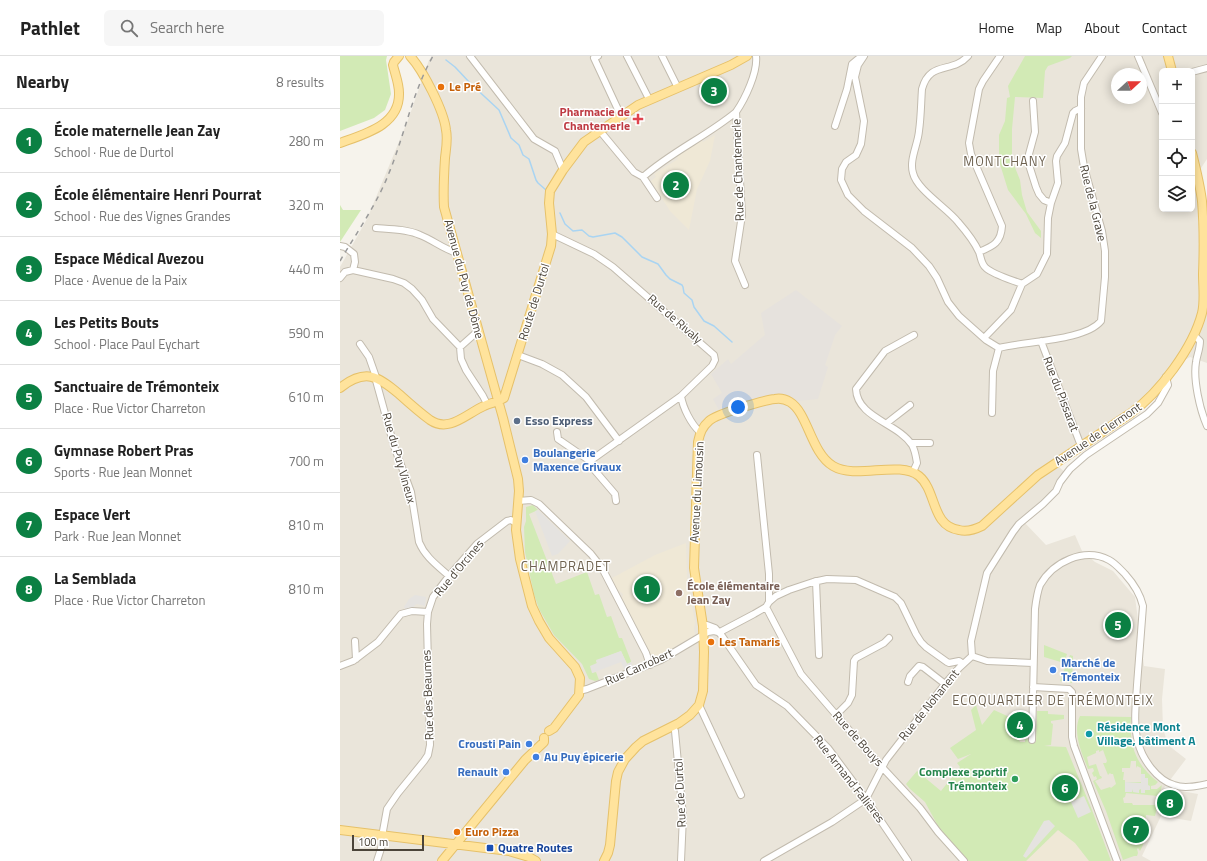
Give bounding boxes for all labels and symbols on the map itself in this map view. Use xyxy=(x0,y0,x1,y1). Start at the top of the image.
north arrow xyxy=(1111,68,1147,104)
pin: 3 xyxy=(701,76,727,106)
place label: Le Pré xyxy=(449,77,481,96)
marker: Le Pré xyxy=(436,82,446,92)
place label: Pharmacie de Chantemerle xyxy=(560,102,630,135)
marker: Pharmacie de Chantemerle xyxy=(633,114,643,124)
street label: Rue de Chantemerle xyxy=(726,119,749,221)
district label: MONTCHANY xyxy=(963,151,1047,171)
street label: Rue de la Grave xyxy=(1075,163,1112,243)
pin: 2 xyxy=(663,170,689,200)
street label: Avenue du Puy de Dôme xyxy=(439,217,490,341)
street label: Route de Durtol xyxy=(513,261,554,343)
street label: Rue de Rivaly xyxy=(644,289,707,348)
street label: Rue du Pissarat xyxy=(1038,353,1085,435)
your location xyxy=(728,397,748,417)
street label: Avenue de Clermont xyxy=(1050,397,1146,470)
street label: Rue du Puy Vineux xyxy=(377,410,422,506)
place label: Esso Express xyxy=(525,411,593,430)
marker: Esso Express xyxy=(512,416,522,426)
street label: Avenue du Limousin xyxy=(684,441,709,543)
place label: Boulangerie Maxence Grivaux xyxy=(533,443,621,476)
marker: Boulangerie Maxence Grivaux xyxy=(520,455,530,465)
street label: Rue d'Orcines xyxy=(429,535,488,600)
district label: CHAMPRADET xyxy=(521,556,611,576)
pin: 1 xyxy=(634,574,660,604)
place label: École élémentaire Jean Zay xyxy=(687,576,780,609)
marker: École élémentaire Jean Zay xyxy=(674,588,684,598)
pin: 5 xyxy=(1105,610,1131,640)
place label: Les Tamaris xyxy=(719,632,780,651)
marker: Les Tamaris xyxy=(706,637,716,647)
street label: Rue Canrobert xyxy=(602,643,676,690)
street label: Rue des Beaumes xyxy=(416,649,439,741)
place label: Marché de Trémonteix xyxy=(1061,653,1120,686)
street label: Rue de Nohanent xyxy=(894,664,964,745)
marker: Marché de Trémonteix xyxy=(1048,665,1058,675)
district label: ECOQUARTIER DE TRÉMONTEIX xyxy=(952,690,1154,710)
street label: Rue de Bouys xyxy=(828,707,889,771)
pin: 4 xyxy=(1007,710,1033,740)
place label: Résidence Mont Village, bâtiment A xyxy=(1097,717,1196,750)
marker: Résidence Mont Village, bâtiment A xyxy=(1084,729,1094,739)
street label: Rue Armand Fallières xyxy=(809,731,890,827)
place label: Crousti Pain xyxy=(458,734,521,753)
marker: Crousti Pain xyxy=(524,739,534,749)
place label: Au Puy épicerie xyxy=(544,747,624,766)
marker: Au Puy épicerie xyxy=(531,752,541,762)
street label: Rue de Durtol xyxy=(668,758,691,828)
place label: Renault xyxy=(458,762,499,781)
place label: Complexe sportif Trémonteix xyxy=(919,762,1008,795)
marker: Renault xyxy=(501,767,511,777)
pin: 6 xyxy=(1052,773,1078,803)
marker: Complexe sportif Trémonteix xyxy=(1010,774,1020,784)
pin: 8 xyxy=(1157,788,1183,818)
pin: 7 xyxy=(1123,815,1149,845)
place label: Euro Pizza xyxy=(465,822,519,841)
marker: Euro Pizza xyxy=(452,827,462,837)
scale bar xyxy=(352,833,424,852)
place label: Quatre Routes xyxy=(498,838,573,857)
marker: Quatre Routes xyxy=(485,843,495,853)

